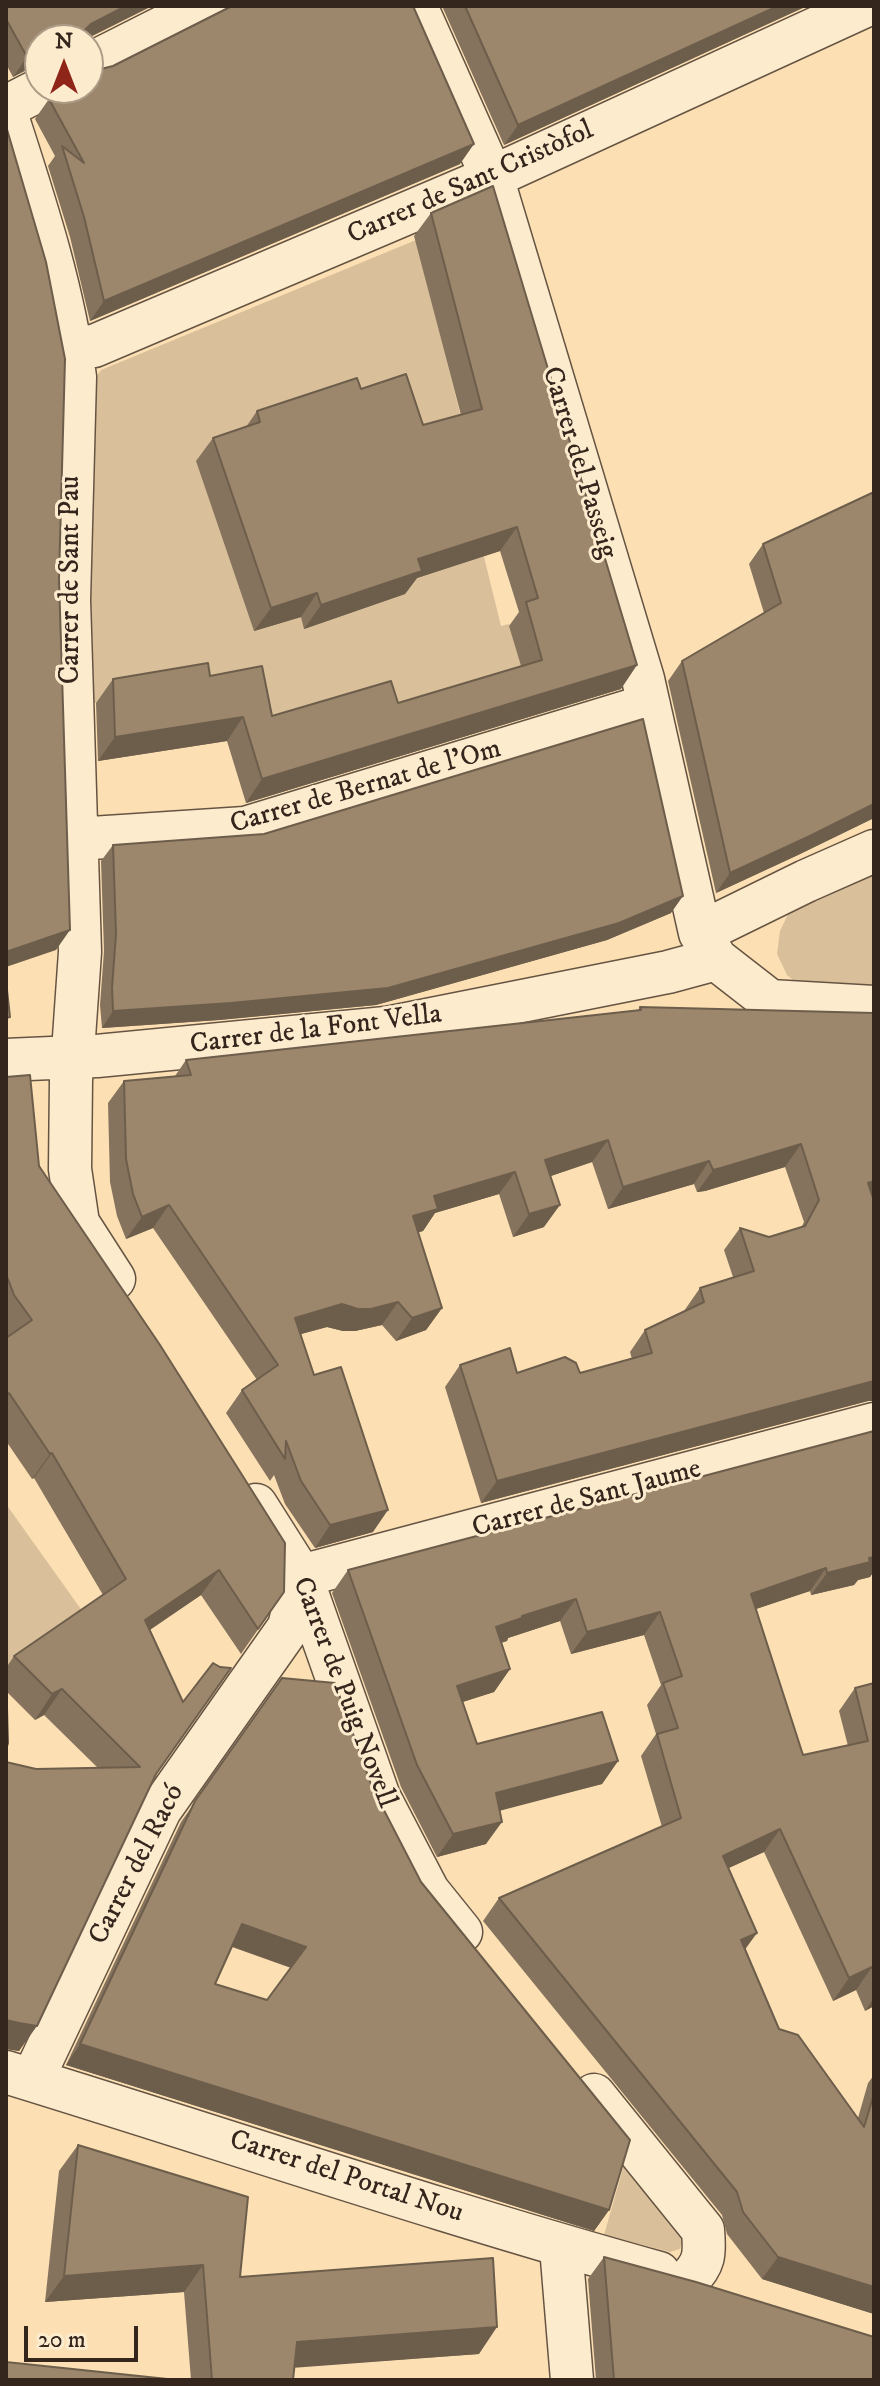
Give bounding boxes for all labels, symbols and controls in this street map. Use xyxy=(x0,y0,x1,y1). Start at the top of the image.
north arrow xyxy=(24,24,104,104)
text: N xyxy=(55,28,73,55)
street label: Carrer de Sant Cristòfol xyxy=(343,115,599,253)
street label: Carrer del Passeig xyxy=(533,363,623,563)
street label: Carrer de Sant Pau xyxy=(55,476,89,684)
street label: Carrer de Bernat de l'Om xyxy=(227,733,505,843)
street label: Carrer de la Font Vella xyxy=(188,999,444,1063)
street label: Carrer de Sant Jaume xyxy=(469,1453,705,1547)
street label: Carrer de Puig Novell xyxy=(284,1573,402,1813)
street label: Carrer del Racó xyxy=(83,1779,193,1951)
street label: Carrer del Portal Nou xyxy=(225,2124,467,2232)
scale bar xyxy=(28,2310,142,2360)
text: 20 m xyxy=(38,2325,86,2355)

